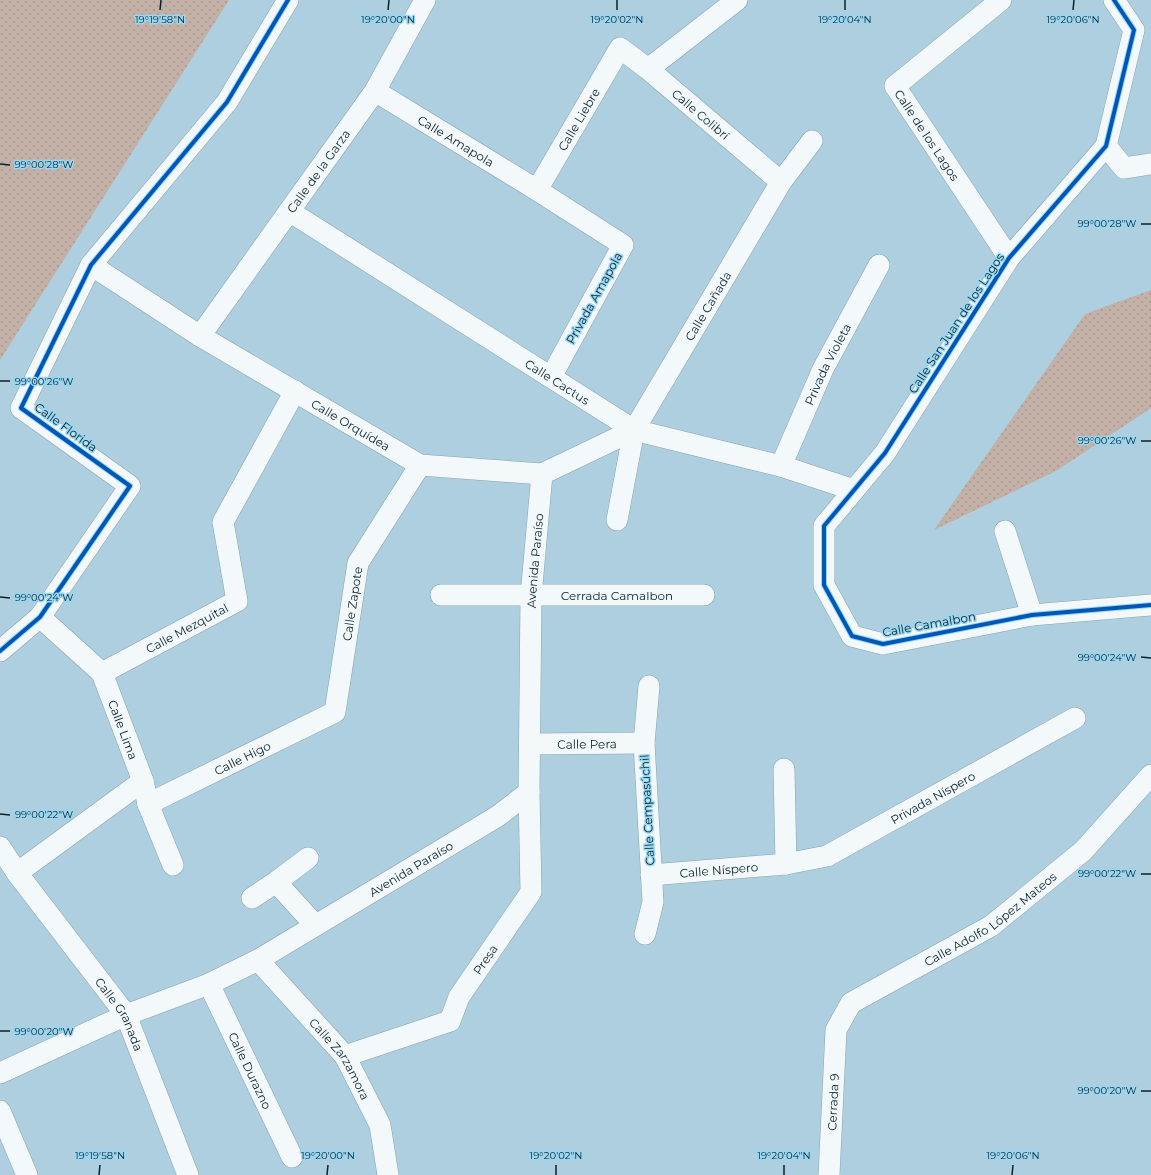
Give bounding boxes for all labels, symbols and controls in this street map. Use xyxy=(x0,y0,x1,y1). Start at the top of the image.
text: 19°19'58"N xyxy=(135,13,185,26)
text: 19°20'00"N xyxy=(361,13,415,26)
text: 19°20'02"N xyxy=(591,13,643,26)
text: 19°20'04"N xyxy=(818,13,872,26)
text: 19°20'06"N xyxy=(1046,13,1100,26)
street label: Calle Liebre xyxy=(554,85,603,153)
street label: Calle Colibrí xyxy=(669,85,733,143)
street label: Calle de los Lagos xyxy=(892,86,963,183)
street label: Calle Amapola xyxy=(415,111,497,170)
street label: Calle de la Garza xyxy=(283,126,353,215)
text: 99°00'28"W xyxy=(15,158,73,171)
text: 99°00'28"W xyxy=(1078,217,1136,230)
street label: Privada Amapola xyxy=(563,250,625,346)
street label: Calle San Juan de los Lagos xyxy=(905,250,1007,396)
street label: Calle Cañada xyxy=(681,268,734,343)
street label: Privada Violeta xyxy=(801,321,854,407)
street label: Calle Cactus xyxy=(522,355,593,408)
text: 99°00'26"W xyxy=(15,375,73,388)
street label: Calle Orquídea xyxy=(309,396,393,453)
street label: Calle Florida xyxy=(32,399,100,455)
text: 99°00'26"W xyxy=(1078,434,1136,447)
street label: Avenida Paraíso xyxy=(523,513,546,608)
street label: Calle Zapote xyxy=(339,566,365,642)
street label: Cerrada Camalbon xyxy=(561,588,673,603)
text: 99°00'24"W xyxy=(15,591,73,604)
street label: Calle Mezquital xyxy=(143,600,231,656)
street label: Calle Camalbon xyxy=(881,608,977,640)
text: 99°00'24"W xyxy=(1078,651,1136,664)
street label: Calle Lima xyxy=(105,698,142,761)
street label: Calle Pera xyxy=(557,736,617,751)
street label: Calle Higo xyxy=(211,737,273,778)
street label: Calle Cempasúchil xyxy=(637,754,657,866)
street label: Privada Níspero xyxy=(888,768,977,827)
text: 99°00'22"W xyxy=(15,808,73,821)
street label: Avenida Paraíso xyxy=(366,837,455,899)
street label: Calle Níspero xyxy=(679,859,759,880)
text: 99°00'22"W xyxy=(1078,867,1136,880)
street label: Calle Adolfo López Mateos xyxy=(921,868,1059,969)
street label: Presa xyxy=(469,941,500,977)
street label: Calle Granada xyxy=(92,974,147,1053)
street label: Calle Zarzamora xyxy=(306,1015,373,1102)
text: 99°00'20"W xyxy=(14,1025,74,1038)
street label: Calle Durazno xyxy=(226,1030,275,1111)
street label: Cerrada 9 xyxy=(824,1073,841,1131)
text: 99°00'20"W xyxy=(1077,1084,1137,1097)
text: 19°19'58"N xyxy=(75,1149,125,1162)
text: 19°20'00"N xyxy=(301,1149,355,1162)
text: 19°20'02"N xyxy=(530,1149,582,1162)
text: 19°20'04"N xyxy=(757,1149,811,1162)
text: 19°20'06"N xyxy=(986,1149,1040,1162)

